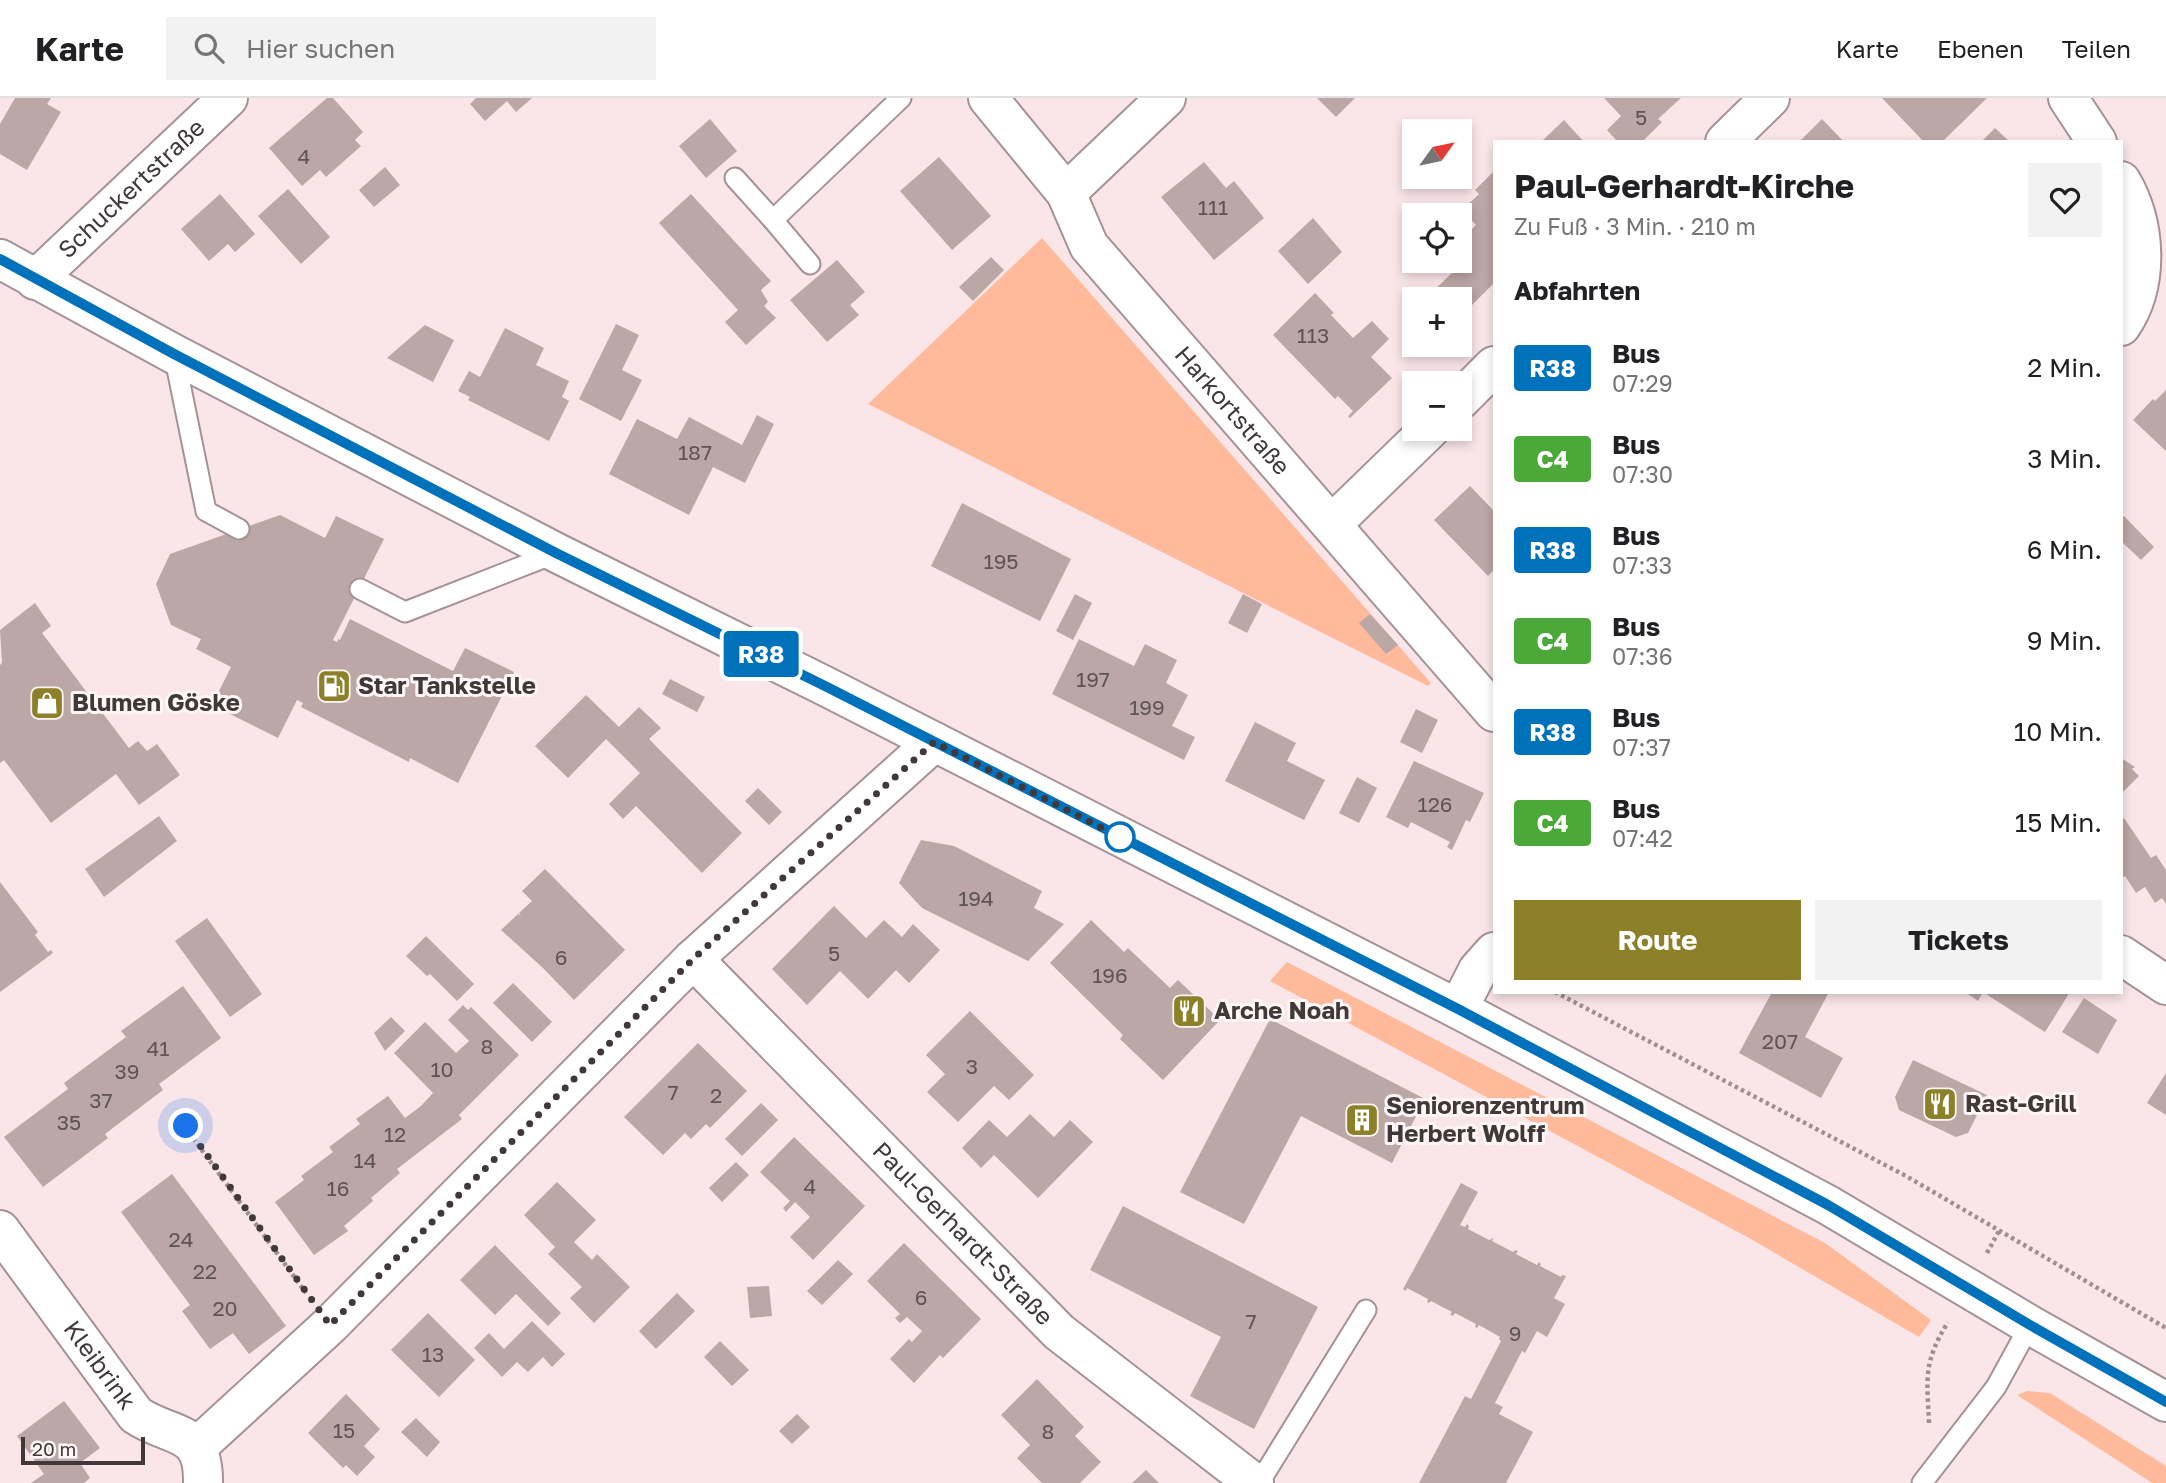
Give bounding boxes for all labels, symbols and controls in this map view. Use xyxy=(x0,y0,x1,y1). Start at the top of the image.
search box xyxy=(166,17,656,80)
text: Karte xyxy=(35,29,124,68)
icon: search xyxy=(190,29,228,67)
text: Hier suchen xyxy=(246,33,395,64)
text: Karte xyxy=(1836,34,1899,63)
text: Ebenen xyxy=(1937,34,2024,63)
text: Teilen xyxy=(2062,34,2131,63)
house number: 5 xyxy=(1635,104,1647,130)
street label: Schuckertstraße xyxy=(52,112,210,263)
north arrow xyxy=(1402,119,1472,189)
map controls xyxy=(1402,119,1472,441)
house number: 4 xyxy=(298,143,310,169)
button: heart xyxy=(2028,163,2102,237)
text: Paul-Gerhardt-Kirche xyxy=(1514,166,1854,205)
house number: 111 xyxy=(1198,194,1228,220)
button: locate xyxy=(1402,203,1472,273)
text: Zu Fuß · 3 Min. · 210 m xyxy=(1514,212,1756,240)
text: Abfahrten xyxy=(1514,275,1640,306)
button: + xyxy=(1402,287,1472,357)
house number: 113 xyxy=(1297,322,1329,348)
text: Bus xyxy=(1612,338,1660,369)
street label: Harkortstraße xyxy=(1170,340,1297,480)
text: 2 Min. xyxy=(2027,352,2102,383)
text: R38 xyxy=(1529,353,1576,382)
text: 07:29 xyxy=(1612,369,1673,397)
button: − xyxy=(1402,371,1472,441)
text: Bus xyxy=(1612,429,1660,460)
house number: 187 xyxy=(678,439,712,465)
text: 3 Min. xyxy=(2027,443,2102,474)
text: C4 xyxy=(1536,444,1569,473)
text: 07:30 xyxy=(1612,460,1673,488)
text: Bus xyxy=(1612,520,1660,551)
text: 6 Min. xyxy=(2027,534,2102,565)
text: R38 xyxy=(1529,535,1576,564)
house number: 195 xyxy=(983,548,1019,574)
text: 07:33 xyxy=(1612,551,1672,579)
text: Bus xyxy=(1612,611,1660,642)
text: 9 Min. xyxy=(2027,625,2102,656)
text: C4 xyxy=(1536,626,1569,655)
line badge: R38 xyxy=(721,631,801,677)
text: R38 xyxy=(738,639,784,668)
text: 07:36 xyxy=(1612,642,1673,670)
house number: 197 xyxy=(1076,666,1110,692)
fuel station icon: Star Tankstelle xyxy=(315,667,353,705)
place label: Star Tankstelle xyxy=(358,670,536,699)
shop icon: Blumen Göske xyxy=(28,684,66,722)
place label: Blumen Göske xyxy=(72,687,240,716)
house number: 199 xyxy=(1129,694,1165,720)
text: Bus xyxy=(1612,702,1660,733)
text: 10 Min. xyxy=(2014,716,2102,747)
text: R38 xyxy=(1529,717,1576,746)
text: 07:37 xyxy=(1612,733,1671,761)
house number: 126 xyxy=(1417,791,1453,817)
text: Bus xyxy=(1612,793,1660,824)
text: 15 Min. xyxy=(2015,807,2102,838)
text: C4 xyxy=(1536,808,1569,837)
unlabelled marker xyxy=(1105,822,1135,852)
text: 07:42 xyxy=(1612,824,1673,852)
house number: 194 xyxy=(958,885,994,911)
button: Route xyxy=(1514,900,1801,980)
button: Tickets xyxy=(1815,900,2102,980)
house number: 5 xyxy=(828,940,840,966)
house number: 6 xyxy=(555,944,567,970)
house number: 196 xyxy=(1092,962,1128,988)
restaurant icon: Arche Noah xyxy=(1170,992,1208,1030)
place label: Arche Noah xyxy=(1214,995,1350,1024)
house number: 207 xyxy=(1762,1028,1798,1054)
house number: 8 xyxy=(481,1033,493,1059)
house number: 41 xyxy=(147,1035,170,1061)
house number: 3 xyxy=(966,1053,978,1079)
house number: 10 xyxy=(430,1056,454,1082)
house number: 39 xyxy=(115,1058,140,1084)
house number: 7 xyxy=(667,1079,679,1105)
house number: 2 xyxy=(710,1082,722,1108)
restaurant icon: Rast-Grill xyxy=(1921,1085,1959,1123)
house number: 37 xyxy=(89,1087,113,1113)
place label: Rast-Grill xyxy=(1965,1088,2077,1117)
place label: Seniorenzentrum Herbert Wolff xyxy=(1386,1090,1584,1147)
building icon: Seniorenzentrum Herbert Wolff xyxy=(1343,1101,1381,1139)
your location xyxy=(168,1108,203,1143)
house number: 35 xyxy=(57,1109,81,1135)
house number: 12 xyxy=(384,1121,406,1147)
street label: Paul-Gerhardt-Straße xyxy=(868,1135,1060,1330)
house number: 14 xyxy=(354,1147,377,1173)
house number: 4 xyxy=(804,1173,816,1199)
house number: 16 xyxy=(327,1175,349,1201)
house number: 24 xyxy=(169,1226,194,1252)
house number: 22 xyxy=(193,1258,217,1284)
house number: 6 xyxy=(915,1284,927,1310)
house number: 20 xyxy=(212,1295,238,1321)
house number: 7 xyxy=(1245,1308,1257,1334)
street label: Kleibrink xyxy=(59,1314,143,1415)
house number: 9 xyxy=(1509,1320,1521,1346)
house number: 13 xyxy=(422,1341,444,1367)
house number: 15 xyxy=(333,1417,355,1443)
house number: 8 xyxy=(1042,1418,1054,1444)
scale bar xyxy=(21,1434,145,1466)
text: 20 m xyxy=(32,1437,76,1460)

